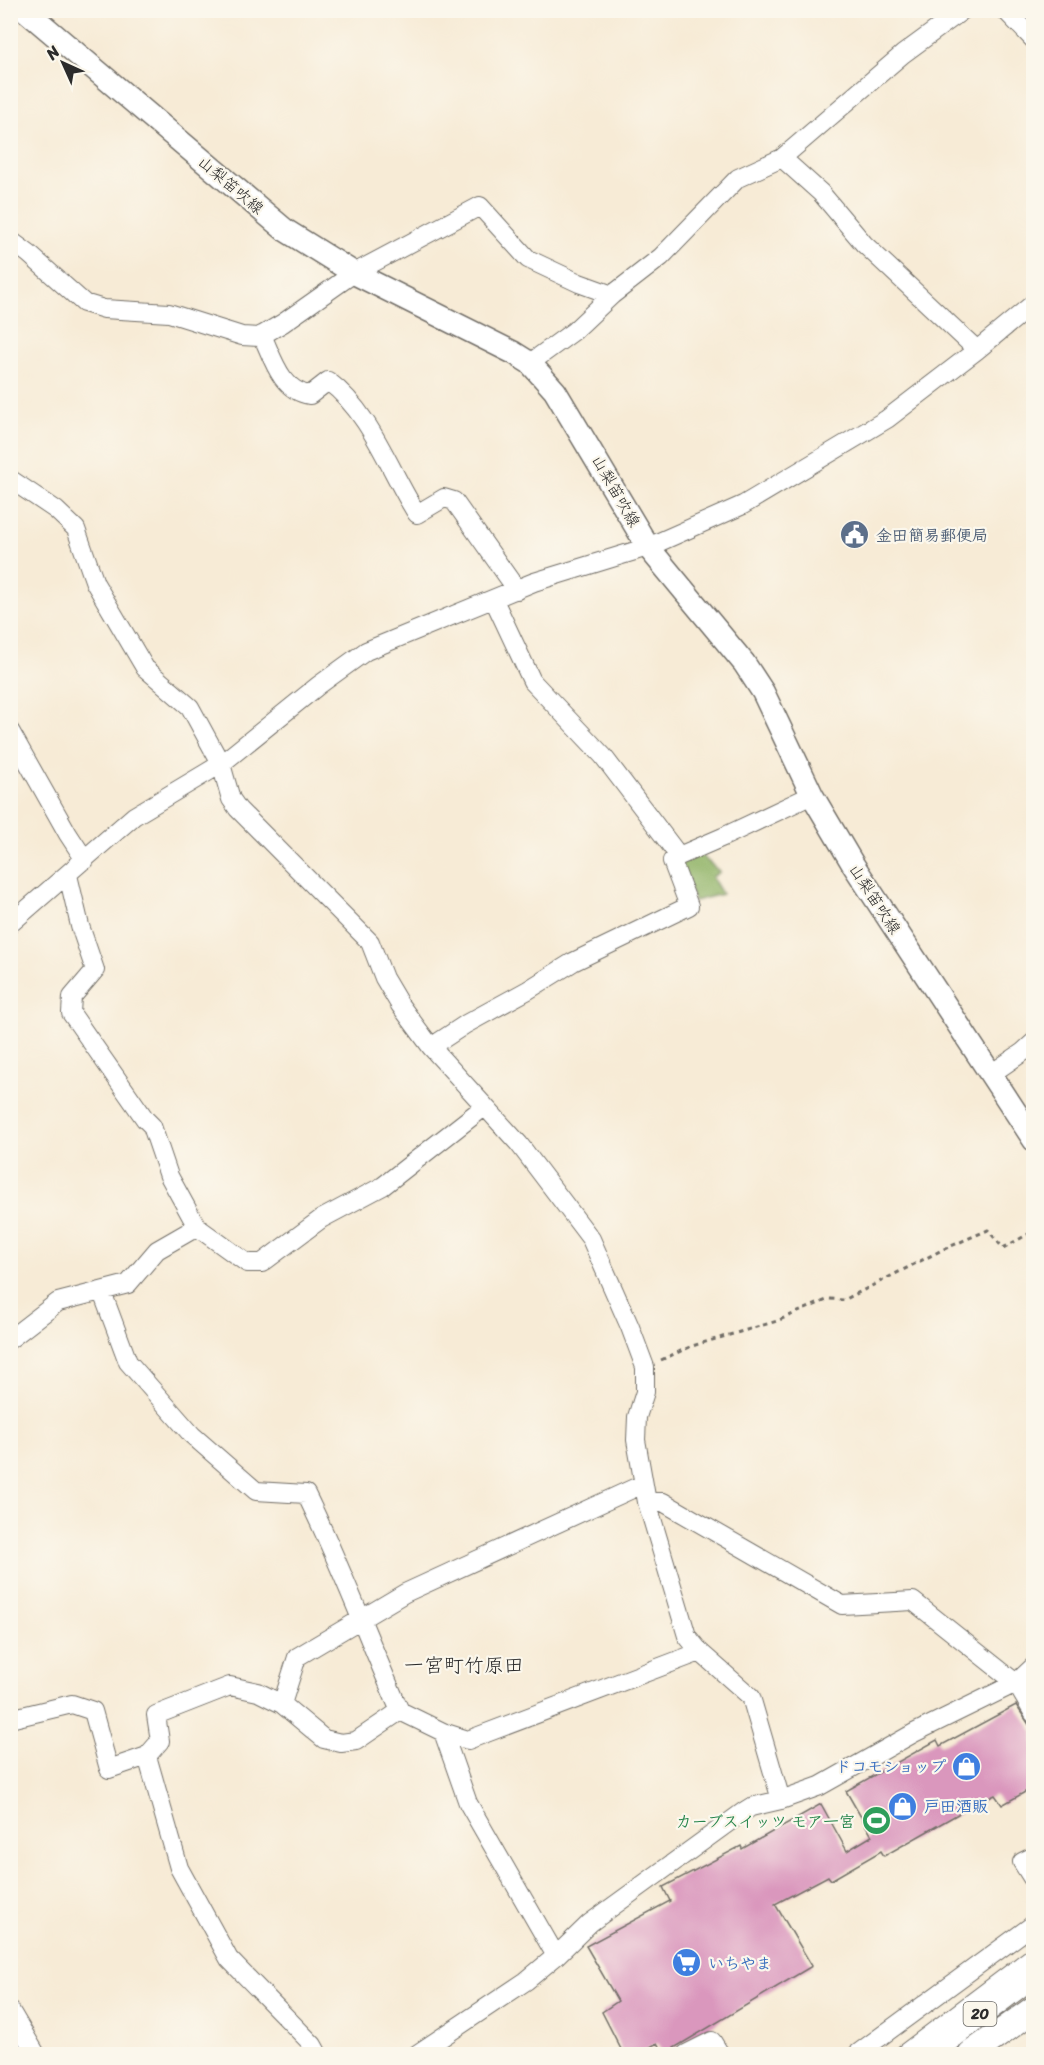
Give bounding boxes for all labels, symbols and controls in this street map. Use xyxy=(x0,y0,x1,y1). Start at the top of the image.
north arrow xyxy=(33,33,93,93)
text: N xyxy=(38,38,68,68)
street label: 山梨笛吹線 xyxy=(191,148,271,222)
street label: 山梨笛吹線 xyxy=(583,449,649,533)
public building icon: 金田簡易郵便局 xyxy=(839,519,871,551)
place label: 金田簡易郵便局 xyxy=(876,521,988,550)
street label: 山梨笛吹線 xyxy=(841,858,909,940)
district label: 一宮町竹原田 xyxy=(404,1648,524,1683)
shop icon: ドコモショップ xyxy=(951,1750,983,1782)
place label: ドコモショップ xyxy=(835,1752,946,1781)
shop icon: 戸田酒販 xyxy=(887,1790,919,1822)
place label: 戸田酒販 xyxy=(924,1792,988,1821)
sports icon: カーブスイッツ モア一宮 xyxy=(860,1805,892,1837)
place label: カーブスイッツ モア一宮 xyxy=(676,1807,855,1836)
supermarket icon: いちやま xyxy=(671,1947,703,1979)
place label: いちやま xyxy=(708,1949,772,1978)
road number: 20 xyxy=(964,2002,996,2026)

